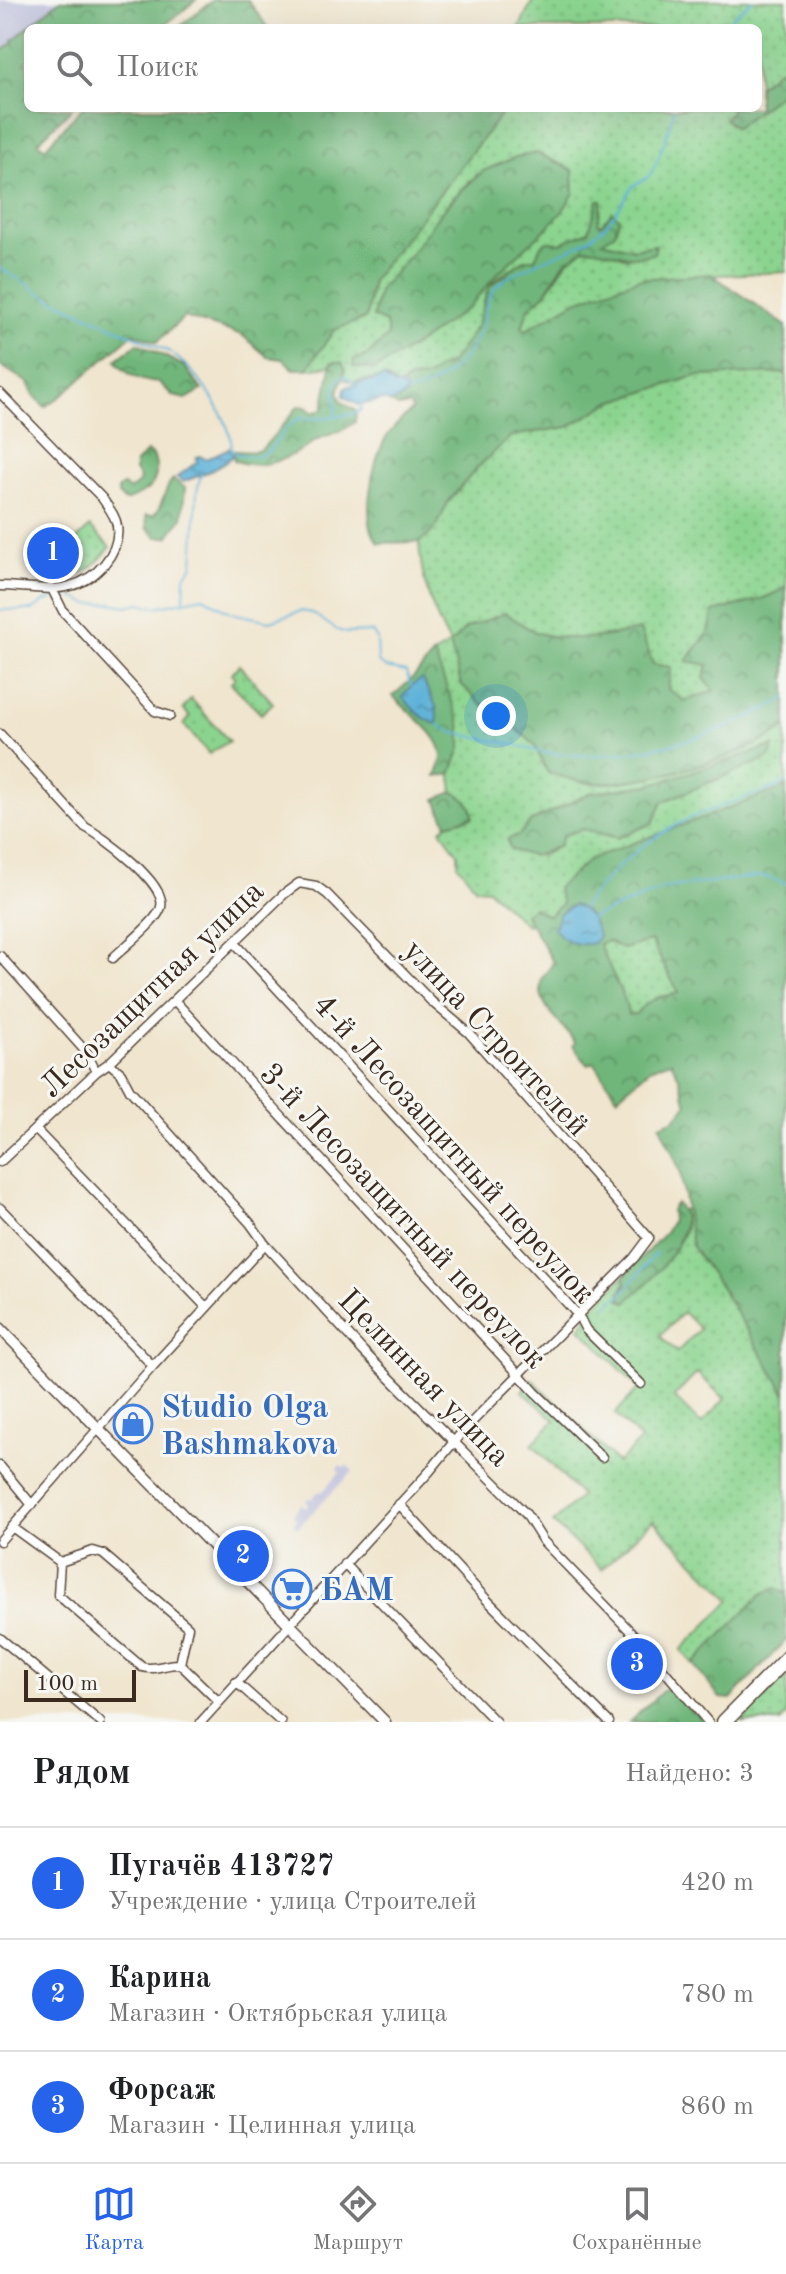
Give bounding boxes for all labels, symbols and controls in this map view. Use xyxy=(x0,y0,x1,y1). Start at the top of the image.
search box xyxy=(24,24,762,112)
icon: search xyxy=(52,46,96,90)
text: Поиск xyxy=(116,53,199,83)
pin: 1 xyxy=(27,523,79,583)
your location xyxy=(476,696,516,736)
street label: Лесозащитная улица xyxy=(35,876,271,1105)
street label: улица Строителей xyxy=(396,935,593,1143)
street label: 4-й Лесозащитный переулок xyxy=(306,989,600,1311)
street label: 3-й Лесозащитный переулок xyxy=(252,1058,551,1376)
street label: Целинная улица xyxy=(331,1285,515,1474)
place label: Studio Olga Bashmakova xyxy=(161,1393,337,1462)
shop icon: Studio Olga Bashmakova xyxy=(112,1403,154,1445)
pin: 2 xyxy=(217,1526,269,1586)
supermarket icon: БАМ xyxy=(271,1568,313,1610)
place label: БАМ xyxy=(320,1576,394,1608)
pin: 3 xyxy=(611,1634,663,1694)
scale bar xyxy=(24,1666,136,1702)
text: 100 m xyxy=(36,1673,98,1695)
text: Рядом xyxy=(32,1757,131,1791)
text: Найдено: 3 xyxy=(625,1761,754,1787)
text: Пугачёв 413727 xyxy=(108,1852,334,1882)
text: 1 xyxy=(50,1870,66,1896)
text: 420 m xyxy=(681,1870,754,1896)
text: Учреждение · улица Строителей xyxy=(108,1889,477,1915)
text: Карина xyxy=(108,1964,211,1994)
text: 2 xyxy=(50,1982,66,2008)
text: 780 m xyxy=(681,1982,754,2008)
text: Магазин · Октябрьская улица xyxy=(108,2001,447,2027)
text: Форсаж xyxy=(108,2076,216,2106)
text: 3 xyxy=(50,2094,66,2120)
text: 860 m xyxy=(681,2094,754,2120)
text: Магазин · Целинная улица xyxy=(108,2113,416,2139)
tab: Карта xyxy=(84,2182,144,2257)
tab: Маршрут xyxy=(313,2182,403,2257)
tab: Сохранённые xyxy=(572,2182,702,2257)

